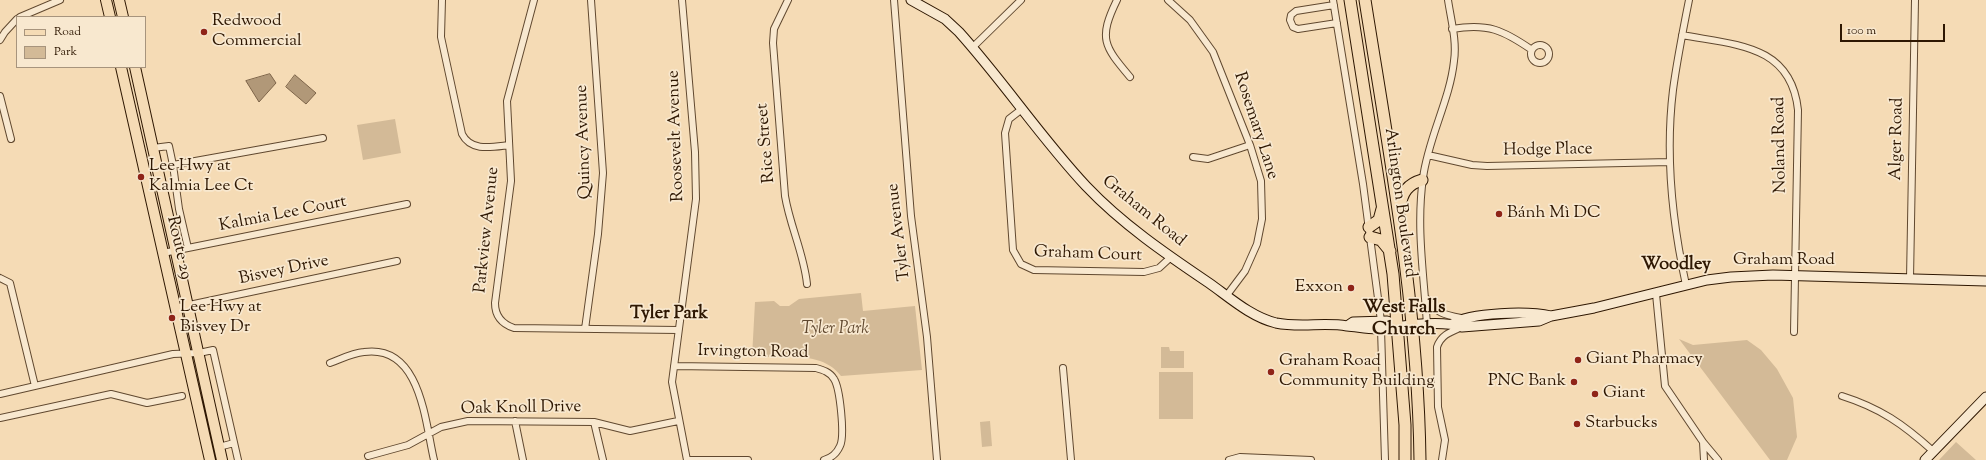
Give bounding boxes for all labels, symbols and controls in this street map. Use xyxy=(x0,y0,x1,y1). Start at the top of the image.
place label: Redwood Commercial xyxy=(212,12,302,52)
legend xyxy=(16,16,146,68)
scale bar xyxy=(1842,16,1947,42)
text: 100 m xyxy=(1847,22,1876,40)
text: Road xyxy=(54,23,81,41)
marker: Redwood Commercial xyxy=(199,27,209,37)
text: Park xyxy=(54,43,77,61)
street label: Roosevelt Avenue xyxy=(665,70,689,202)
street label: Rosemary Lane xyxy=(1228,70,1282,182)
street label: Quincy Avenue xyxy=(573,84,597,200)
street label: Noland Road xyxy=(1770,97,1792,193)
street label: Alger Road xyxy=(1887,97,1909,181)
street label: Rice Street xyxy=(753,102,781,184)
street label: Arlington Boulevard xyxy=(1378,127,1420,279)
street label: Hodge Place xyxy=(1503,140,1593,162)
place label: Lee Hwy at Kalmia Lee Ct xyxy=(149,157,253,197)
street label: Parkview Avenue xyxy=(471,166,505,294)
marker: Lee Hwy at Kalmia Lee Ct xyxy=(136,172,146,182)
street label: Graham Road xyxy=(1097,172,1189,252)
street label: Tyler Avenue xyxy=(884,182,916,282)
street label: Kalmia Lee Court xyxy=(218,193,348,237)
place label: Bánh Mì DC xyxy=(1507,204,1601,224)
marker: Bánh Mì DC xyxy=(1494,209,1504,219)
street label: Route 29 xyxy=(161,214,195,282)
street label: Graham Court xyxy=(1034,243,1142,267)
street label: Graham Road xyxy=(1733,251,1835,271)
street label: Bisvey Drive xyxy=(237,252,331,290)
district label: Woodley xyxy=(1641,255,1711,277)
place label: Exxon xyxy=(1295,278,1343,298)
marker: Exxon xyxy=(1346,283,1356,293)
place label: Lee Hwy at Bisvey Dr xyxy=(180,298,261,338)
district label: West Falls Church xyxy=(1362,298,1446,342)
district label: Tyler Park xyxy=(630,304,708,326)
marker: Lee Hwy at Bisvey Dr xyxy=(167,313,177,323)
park label: Tyler Park xyxy=(801,320,869,340)
street label: Irvington Road xyxy=(697,342,809,364)
place label: Giant Pharmacy xyxy=(1586,350,1703,370)
place label: Graham Road Community Building xyxy=(1279,352,1434,392)
marker: Giant Pharmacy xyxy=(1573,355,1583,365)
marker: Graham Road Community Building xyxy=(1266,367,1276,377)
place label: PNC Bank xyxy=(1488,372,1566,392)
marker: PNC Bank xyxy=(1569,377,1579,387)
place label: Giant xyxy=(1603,384,1645,404)
marker: Giant xyxy=(1590,389,1600,399)
street label: Oak Knoll Drive xyxy=(461,398,581,420)
place label: Starbucks xyxy=(1585,414,1657,434)
marker: Starbucks xyxy=(1572,419,1582,429)

